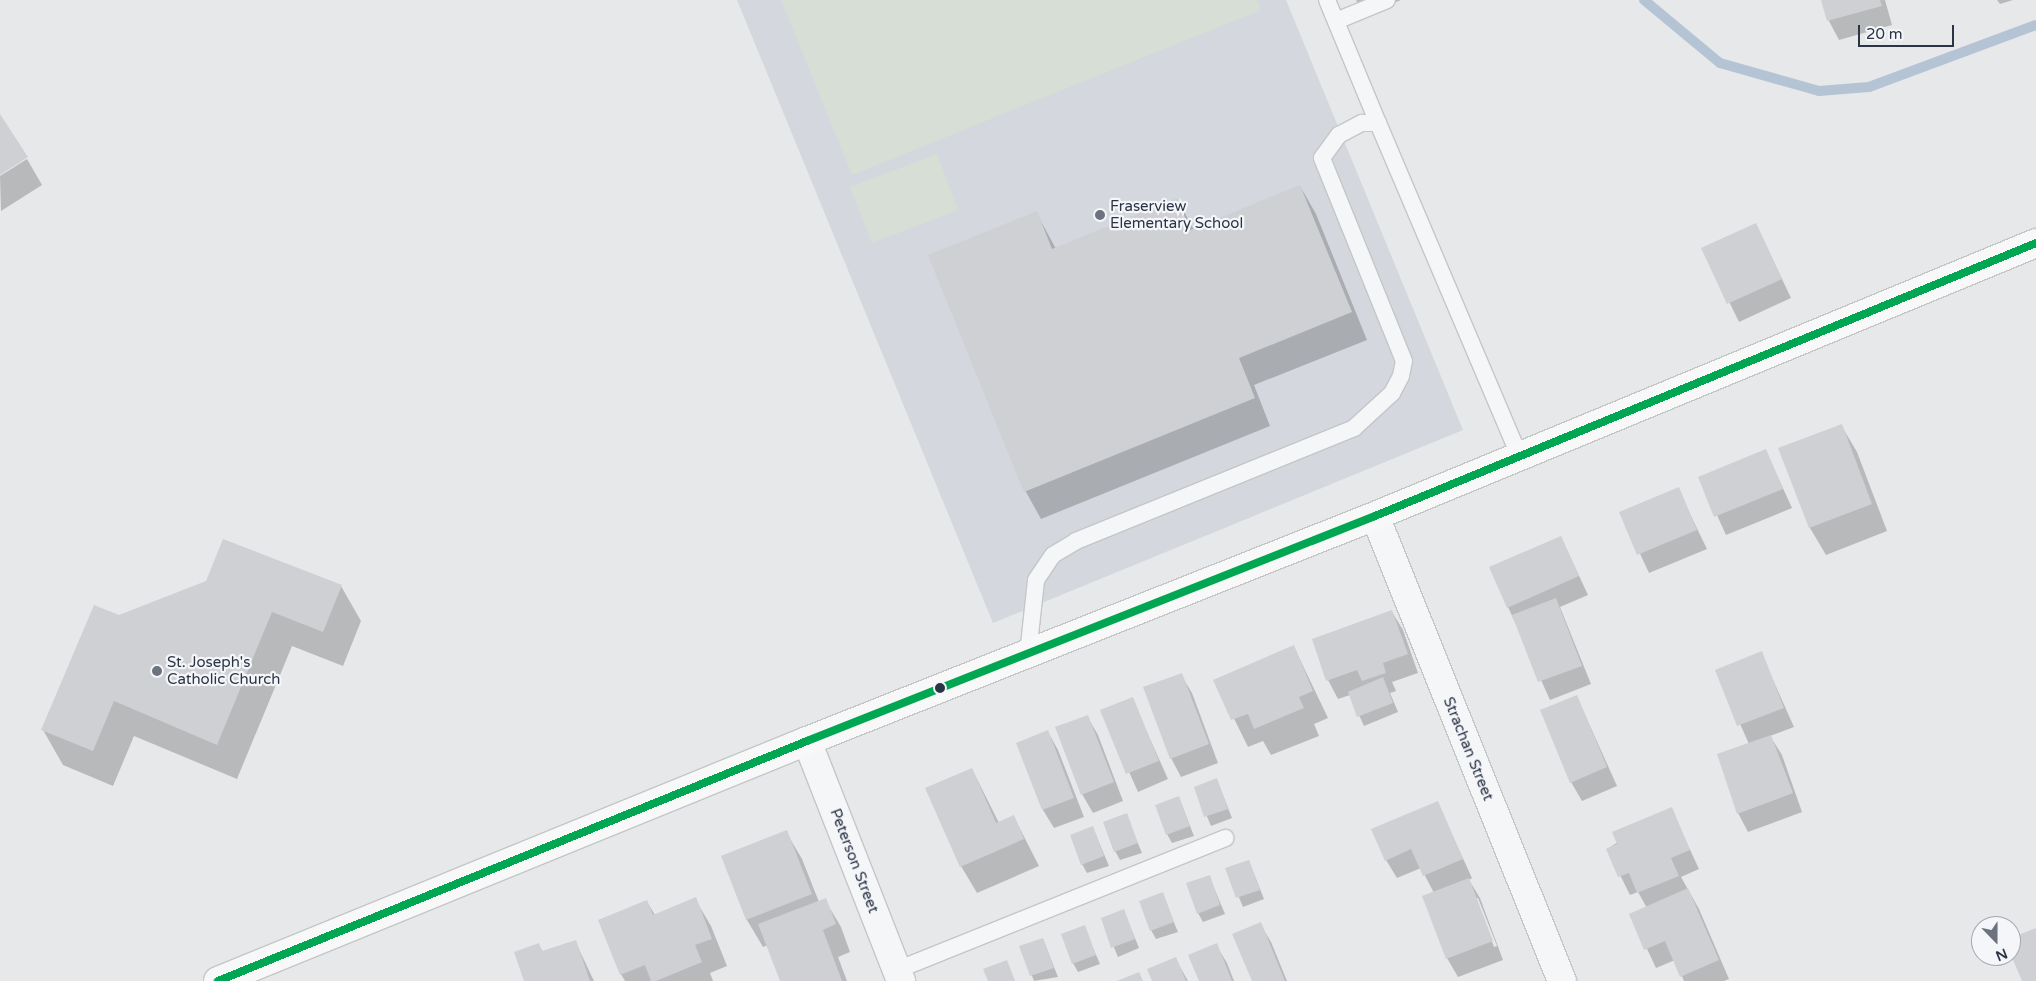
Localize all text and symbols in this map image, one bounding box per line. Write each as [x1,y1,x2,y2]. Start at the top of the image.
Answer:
scale bar [1861,15,1957,47]
text: 20 m [1866,25,1903,43]
place label: Fraserview Elementary School [1110,197,1243,232]
marker: Fraserview Elementary School [1094,209,1106,221]
place label: St. Joseph's Catholic Church [167,653,280,688]
marker: St. Joseph's Catholic Church [151,665,163,677]
unlabelled marker [935,683,945,693]
street label: Strachan Street [1439,695,1497,803]
street label: Peterson Street [826,806,882,916]
north arrow [1971,916,2021,966]
text: N [1993,944,2010,964]

